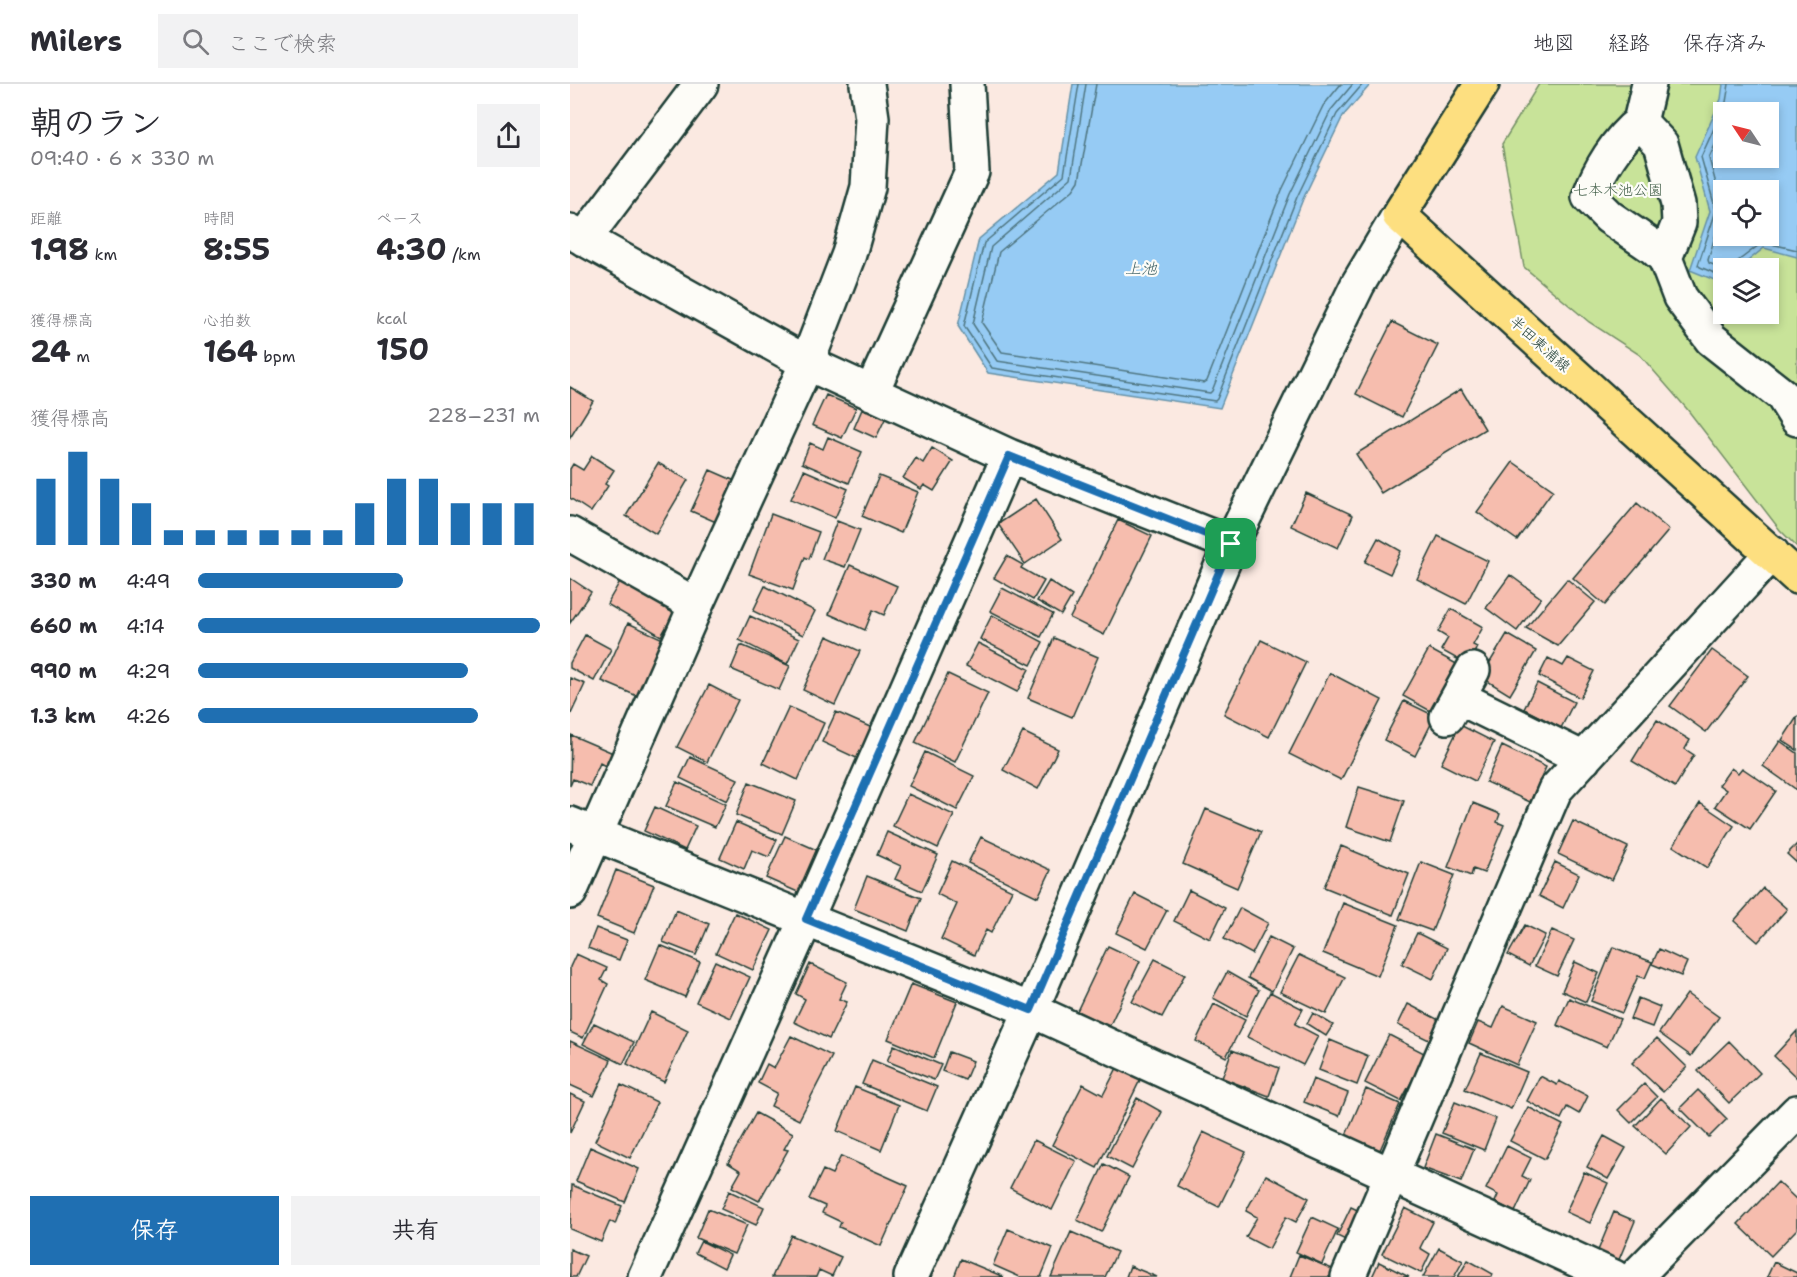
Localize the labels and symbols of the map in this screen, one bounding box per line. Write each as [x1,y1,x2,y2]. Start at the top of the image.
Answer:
north arrow [1713,102,1779,168]
park label: 七本木池公園 [1573,180,1663,200]
water label: 上池 [1125,258,1158,279]
street label: 半田東浦線 [1505,311,1575,377]
pin [1205,518,1256,569]

